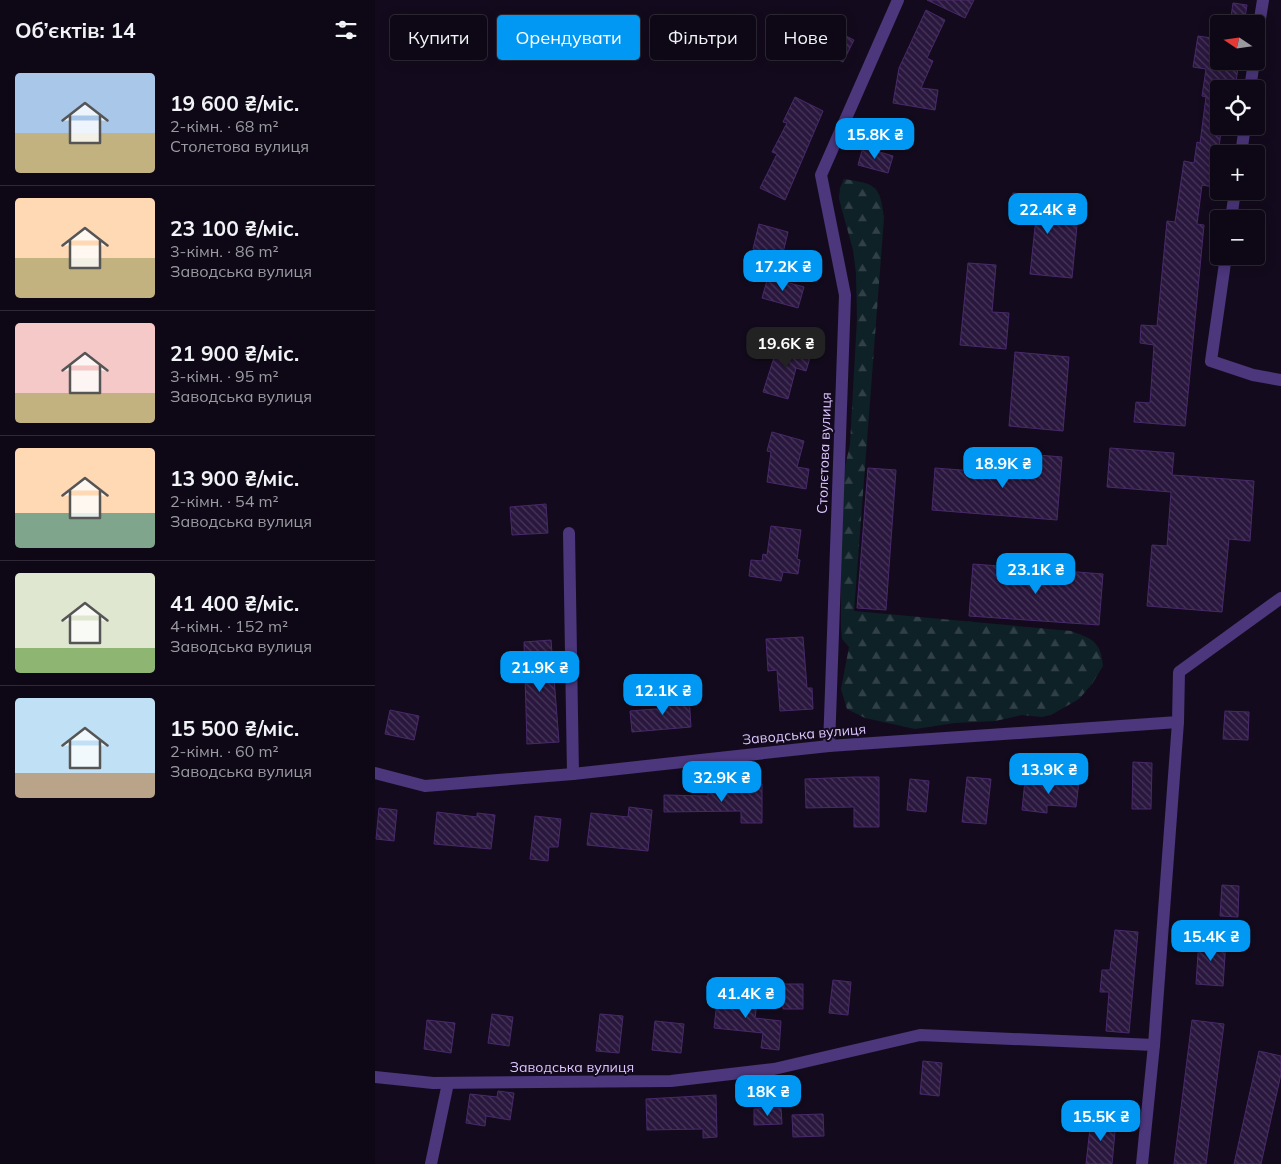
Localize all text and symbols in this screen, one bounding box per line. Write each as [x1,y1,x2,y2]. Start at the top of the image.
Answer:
chip: Купити [390,15,487,60]
chip: Орендувати [497,15,640,60]
chip: Фільтри [650,15,756,60]
chip: Нове [766,15,846,60]
north arrow [1210,15,1265,70]
map controls [1210,15,1265,265]
icon: filters [332,16,360,44]
text: Об’єктів: 14 [15,17,136,43]
button: locate [1210,80,1265,135]
text: 19 600 ₴/міс. [170,90,299,116]
icon: home [55,93,115,153]
text: 2-кімн. · 68 m² [170,116,279,136]
pin: 15.8K ₴ [829,118,921,160]
text: 15.8K ₴ [846,124,904,144]
text: Столєтова вулиця [170,136,309,156]
button: + [1210,145,1265,200]
pin: 22.4K ₴ [1002,192,1094,235]
text: 22.4K ₴ [1019,199,1077,219]
button: − [1210,210,1265,265]
text: 23 100 ₴/міс. [170,215,299,241]
icon: home [55,218,115,278]
text: 3-кімн. · 86 m² [170,241,279,261]
pin: 17.2K ₴ [737,250,829,292]
text: 17.2K ₴ [754,256,812,276]
text: Заводська вулиця [170,261,312,281]
pin: 19.6K ₴ [740,326,832,369]
text: 19.6K ₴ [757,333,815,353]
text: 21 900 ₴/міс. [170,340,299,366]
icon: home [55,343,115,403]
text: 3-кімн. · 95 m² [170,366,279,386]
text: Заводська вулиця [170,386,312,406]
street label: Столєтова вулиця [813,392,835,514]
pin: 18.9K ₴ [957,446,1049,489]
text: 18.9K ₴ [974,453,1032,473]
text: 13 900 ₴/міс. [170,465,299,491]
icon: home [55,468,115,528]
text: 2-кімн. · 54 m² [170,491,279,511]
text: Заводська вулиця [170,511,312,531]
pin: 23.1K ₴ [990,552,1082,595]
text: 23.1K ₴ [1007,559,1065,579]
text: 41 400 ₴/міс. [170,590,299,616]
icon: home [55,593,115,653]
text: 4-кімн. · 152 m² [170,616,288,636]
text: Заводська вулиця [170,636,312,656]
pin: 21.9K ₴ [494,650,586,693]
text: 21.9K ₴ [511,657,569,677]
pin: 12.1K ₴ [617,674,709,716]
text: 12.1K ₴ [634,680,692,700]
text: 15 500 ₴/міс. [170,715,299,741]
icon: home [55,718,115,778]
street label: Заводська вулиця [741,720,867,748]
text: 2-кімн. · 60 m² [170,741,279,761]
pin: 13.9K ₴ [1003,752,1095,795]
text: 13.9K ₴ [1020,759,1078,779]
pin: 32.9K ₴ [676,760,768,803]
text: Заводська вулиця [170,761,312,781]
text: 32.9K ₴ [693,767,751,787]
pin: 15.4K ₴ [1165,920,1257,962]
text: 15.4K ₴ [1182,926,1240,946]
pin: 41.4K ₴ [700,976,792,1019]
text: 41.4K ₴ [717,983,775,1003]
street label: Заводська вулиця [510,1058,634,1076]
pin: 18K ₴ [733,1074,803,1117]
text: 18K ₴ [746,1081,790,1101]
pin: 15.5K ₴ [1055,1100,1147,1142]
text: 15.5K ₴ [1072,1106,1130,1126]

